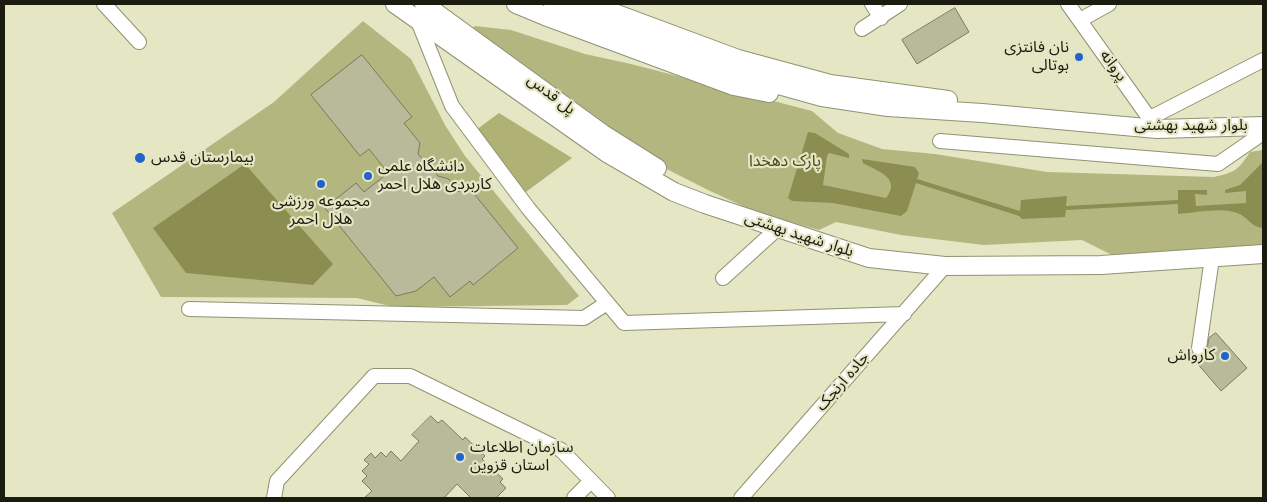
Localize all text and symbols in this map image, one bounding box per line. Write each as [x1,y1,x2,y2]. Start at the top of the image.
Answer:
place label: نان فانتزی بوتالی [1004,38,1069,76]
street label: پروانه [1095,47,1131,85]
marker: نان فانتزی بوتالی [1073,51,1085,63]
street label: پل قدس [523,71,579,119]
street label: بلوار شهید بهشتی [1134,116,1248,136]
place label: بیمارستان قدس [151,148,254,168]
marker: بیمارستان قدس [133,151,147,165]
park label: پارک دهخدا [749,152,821,172]
place label: دانشگاه علمی کاربردی هلال احمر [378,157,492,195]
marker: دانشگاه علمی کاربردی هلال احمر [362,170,374,182]
marker: مجموعه ورزشی هلال احمر [315,178,327,190]
place label: مجموعه ورزشی هلال احمر [272,192,370,230]
street label: بلوار شهید بهشتی [742,208,856,262]
place label: کارواش [1168,346,1215,366]
street label: جاده ارنجک [812,349,874,415]
marker: کارواش [1219,350,1231,362]
place label: سازمان اطلاعات استان قزوین [470,438,573,476]
marker: سازمان اطلاعات استان قزوین [454,451,466,463]

